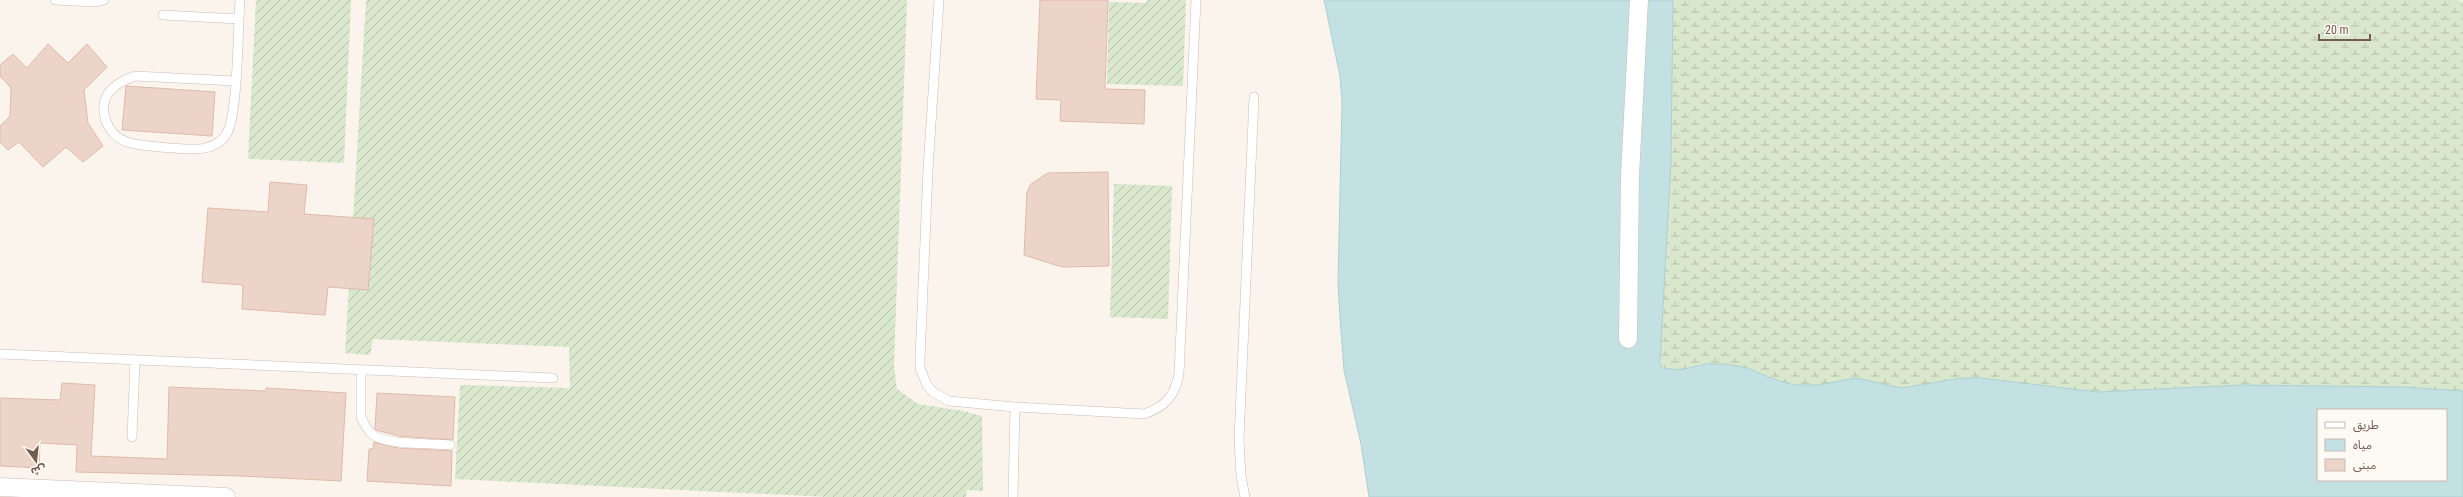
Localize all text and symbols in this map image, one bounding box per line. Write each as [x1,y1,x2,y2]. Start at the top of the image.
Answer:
scale bar [2319,16,2370,42]
text: 20 m [2325,23,2349,37]
legend [2317,409,2447,481]
text: طريق [2353,418,2379,433]
text: مياه [2353,438,2372,452]
north arrow [16,441,56,481]
text: مبنى [2353,458,2376,472]
text: ش [29,462,47,478]

